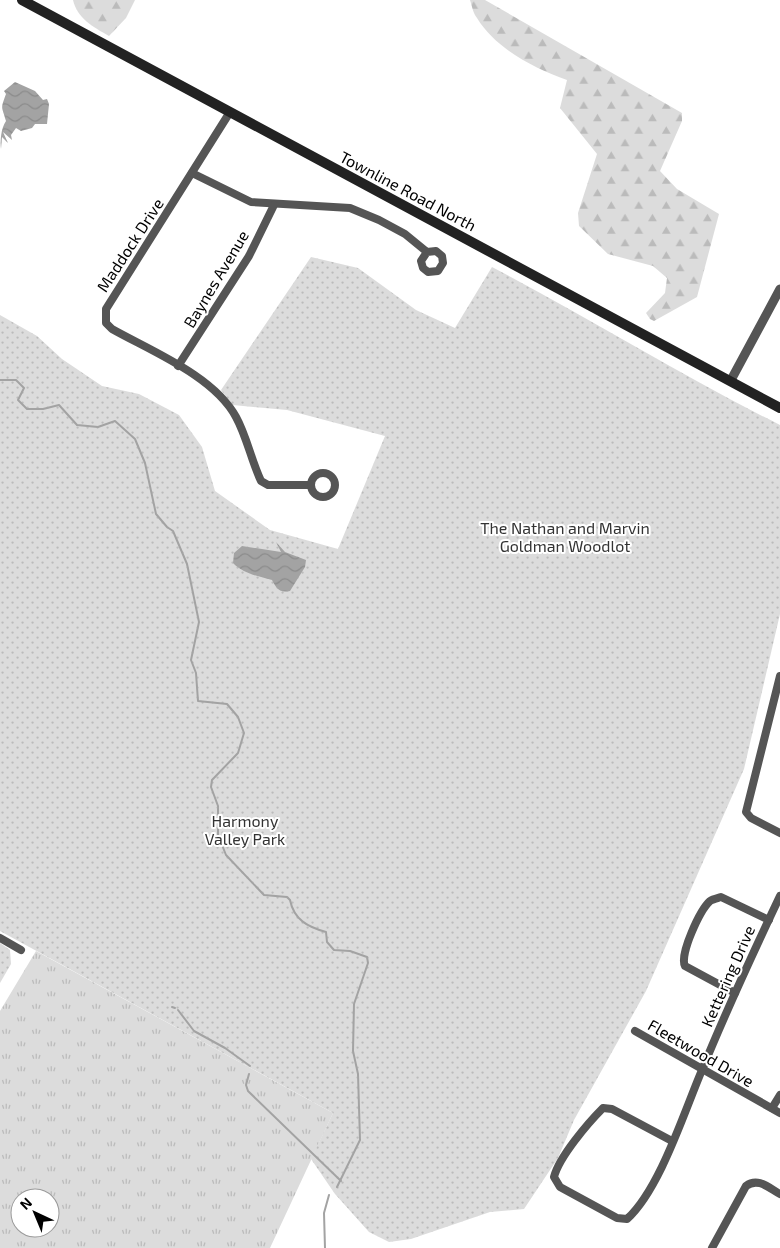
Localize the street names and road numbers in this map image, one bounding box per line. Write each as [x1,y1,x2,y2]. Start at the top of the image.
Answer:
street label: Townline Road North [337,147,480,235]
street label: Maddock Drive [92,194,167,295]
street label: Baynes Avenue [179,227,252,331]
street label: Kettering Drive [697,922,758,1029]
street label: Fleetwood Drive [645,1015,757,1090]

